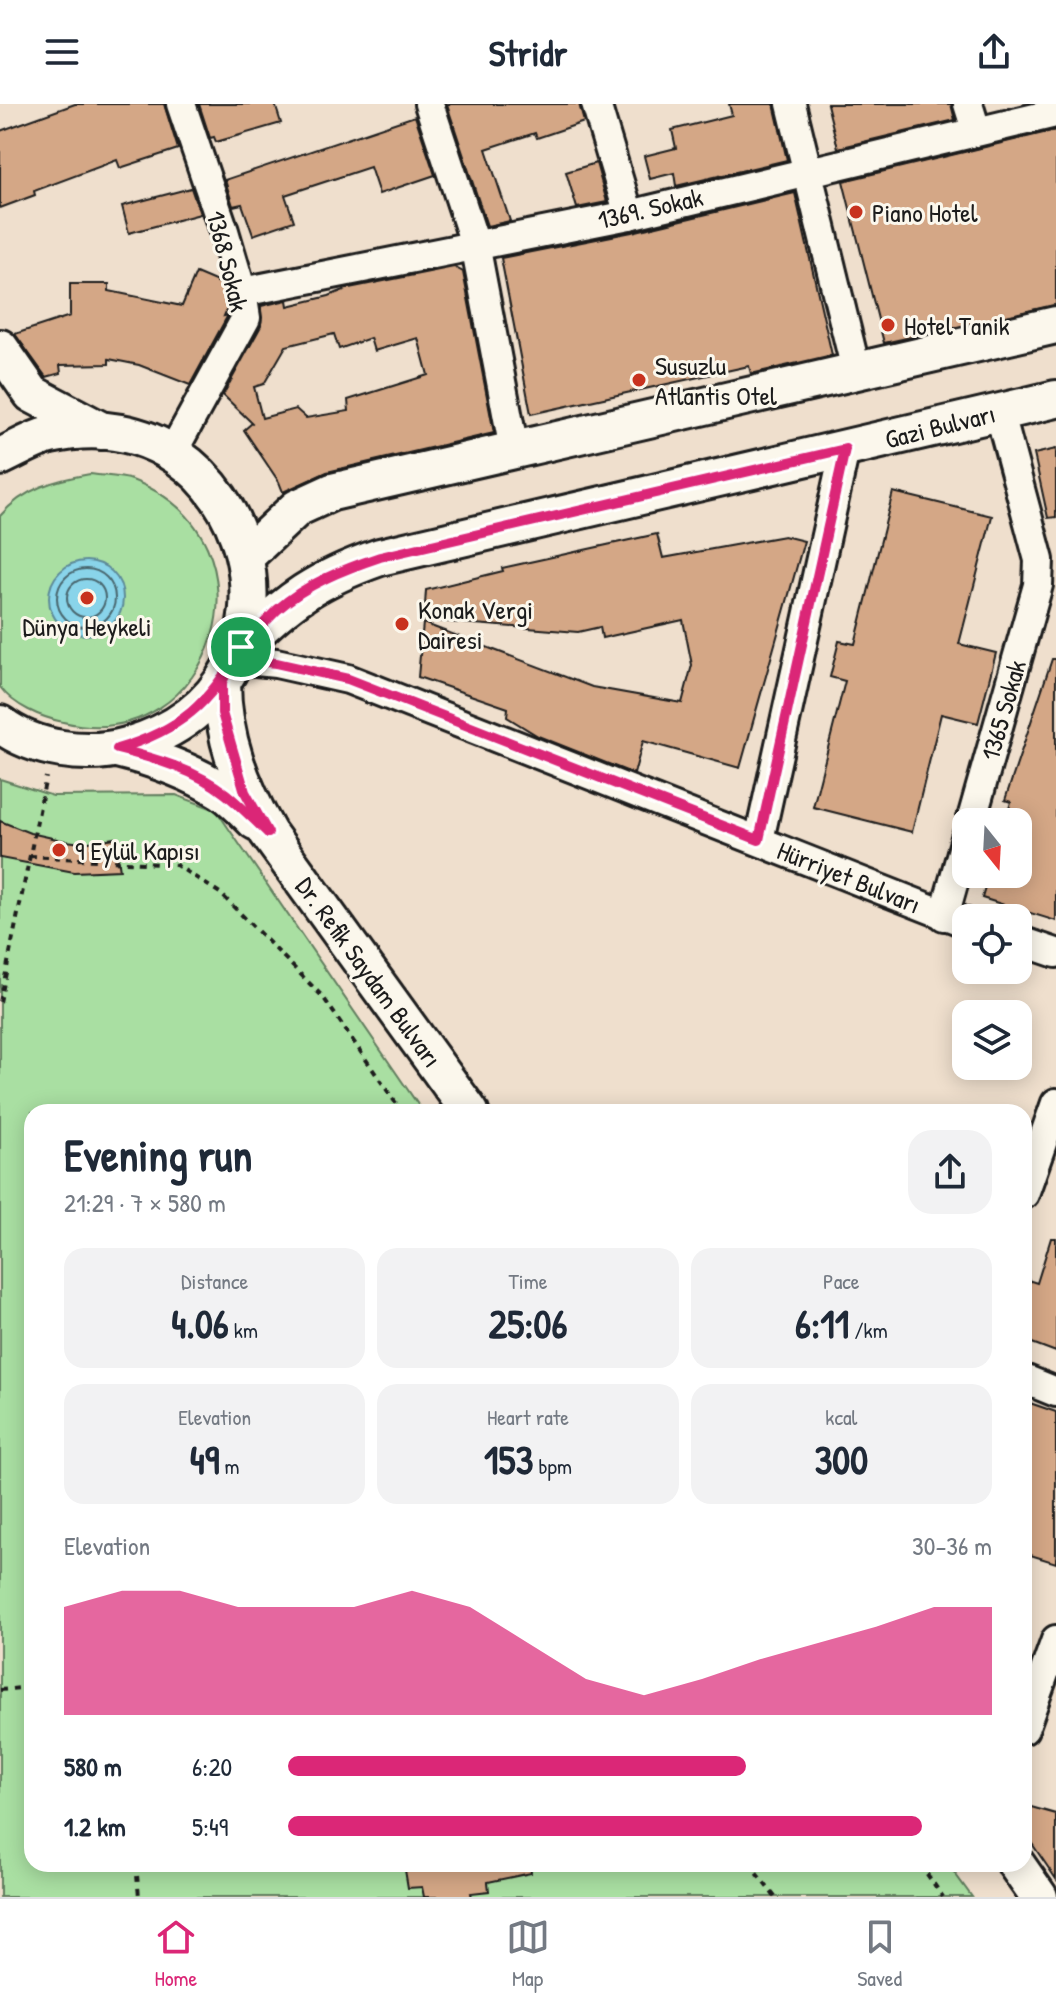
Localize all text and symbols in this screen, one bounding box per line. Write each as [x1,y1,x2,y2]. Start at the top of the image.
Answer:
text: Stridr [489,28,567,77]
icon: menu [40,30,84,74]
icon: share [972,30,1016,74]
street label: 1369. Sokak [594,179,706,237]
place label: Piano Hotel [872,195,978,230]
marker: Piano Hotel [847,203,865,221]
street label: 1368 Sokak [199,207,257,315]
place label: Hotel Tanik [904,308,1010,343]
marker: Hotel Tanik [879,316,897,334]
place label: Susuzlu Atlantis Otel [655,348,777,413]
marker: Susuzlu Atlantis Otel [630,371,648,389]
street label: Gazi Bulvarı [881,395,999,457]
marker: Dünya Heykeli [78,589,96,607]
place label: Konak Vergi Dairesi [418,592,533,657]
place label: Dünya Heykeli [22,609,152,644]
pin [207,613,275,681]
marker: Konak Vergi Dairesi [393,615,411,633]
icon: arrive [219,625,263,669]
street label: 1365 Sokak [972,656,1034,764]
north arrow [952,808,1032,888]
map controls [952,808,1032,1080]
street label: Hürriyet Bulvarı [772,832,926,922]
place label: 9 Eylül Kapısı [75,833,200,868]
marker: 9 Eylül Kapısı [50,841,68,859]
street label: Dr. Refik Saydam Bulvarı [288,870,450,1074]
button: locate [952,904,1032,984]
button: layers [952,1000,1032,1080]
text: Evening run [64,1125,252,1185]
button: share [908,1130,992,1214]
text: 21:29 · 7 × 580 m [64,1185,226,1220]
text: Distance [181,1266,248,1296]
text: Time [509,1266,547,1296]
text: Pace [823,1266,860,1296]
text: 4.06 [171,1296,229,1350]
text: 25:06 [489,1296,567,1350]
text: 6:11 [795,1296,849,1350]
text: km [229,1315,258,1345]
text: /km [849,1315,888,1345]
text: Elevation [178,1402,251,1432]
text: Heart rate [487,1402,569,1432]
text: kcal [825,1402,857,1432]
text: 49 [190,1432,219,1486]
text: 153 [484,1432,533,1486]
text: 300 [814,1432,868,1486]
text: m [219,1451,240,1481]
text: bpm [533,1451,572,1481]
text: Elevation [64,1528,150,1563]
text: 30–36 m [912,1528,992,1563]
text: 580 m [64,1749,122,1784]
text: 6:20 [192,1749,232,1784]
text: 1.2 km [64,1809,126,1844]
text: 5:49 [192,1809,228,1844]
tab: Home [154,1915,198,1993]
tab: Map [506,1915,550,1993]
tab: Saved [857,1915,902,1993]

